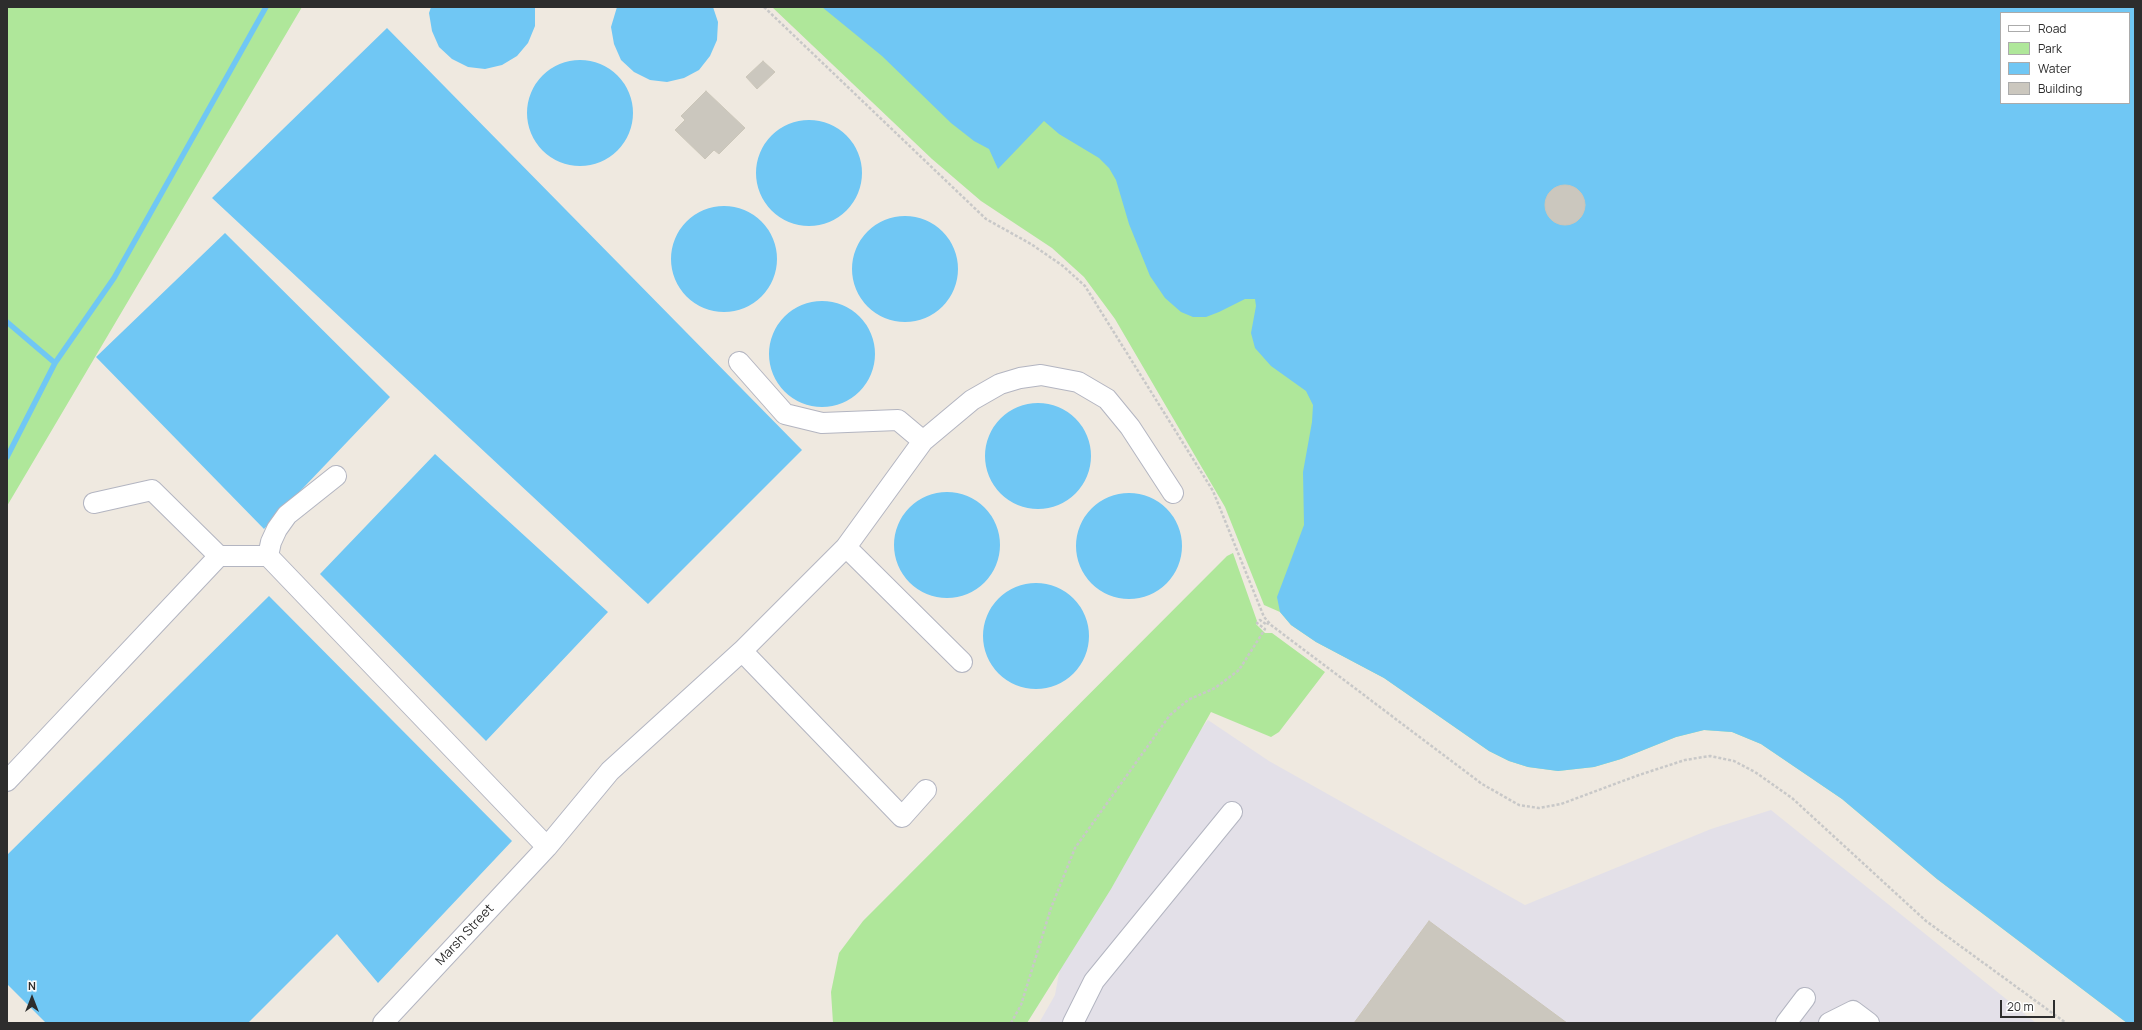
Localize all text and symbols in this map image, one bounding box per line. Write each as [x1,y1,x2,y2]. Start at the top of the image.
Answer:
legend [2000,12,2130,104]
text: Road [2038,20,2066,37]
text: Park [2038,40,2062,57]
text: Water [2038,60,2071,77]
text: Building [2038,80,2082,97]
street label: Marsh Street [433,901,497,969]
north arrow [12,978,52,1018]
text: N [28,978,36,993]
scale bar [2002,992,2057,1018]
text: 20 m [2007,998,2034,1015]

